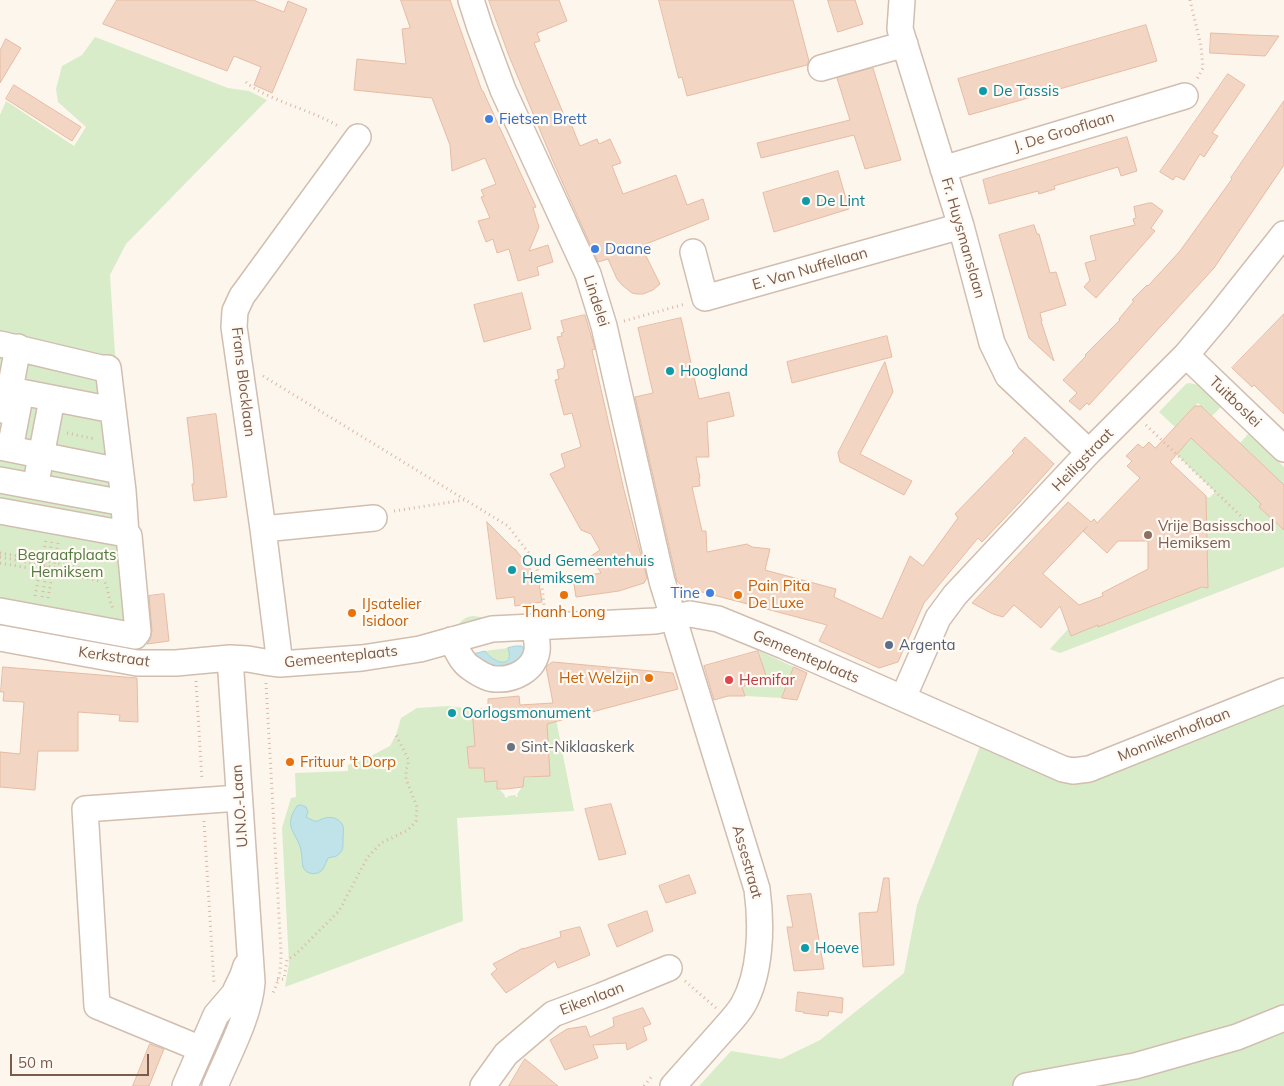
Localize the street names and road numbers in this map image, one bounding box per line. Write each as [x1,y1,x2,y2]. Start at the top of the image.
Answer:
street label: J. De Grooflaan [1012,108,1116,156]
street label: Fr. Huysmanslaan [937,175,989,301]
street label: E. Van Nuffellaan [750,244,870,294]
street label: Lindelei [579,273,613,329]
street label: Frans Blocklaan [227,326,259,438]
street label: Tuitboslei [1205,373,1265,431]
street label: Heiligstraat [1049,425,1117,495]
street label: Gemeenteplaats [750,626,862,688]
street label: Gemeenteplaats [283,642,399,672]
street label: Kerkstraat [77,643,151,671]
street label: Monnikenhoflaan [1115,704,1233,766]
street label: U.N.O.-Laan [228,764,252,848]
street label: Assestraat [728,823,766,901]
street label: Eikenlaan [557,979,627,1019]

